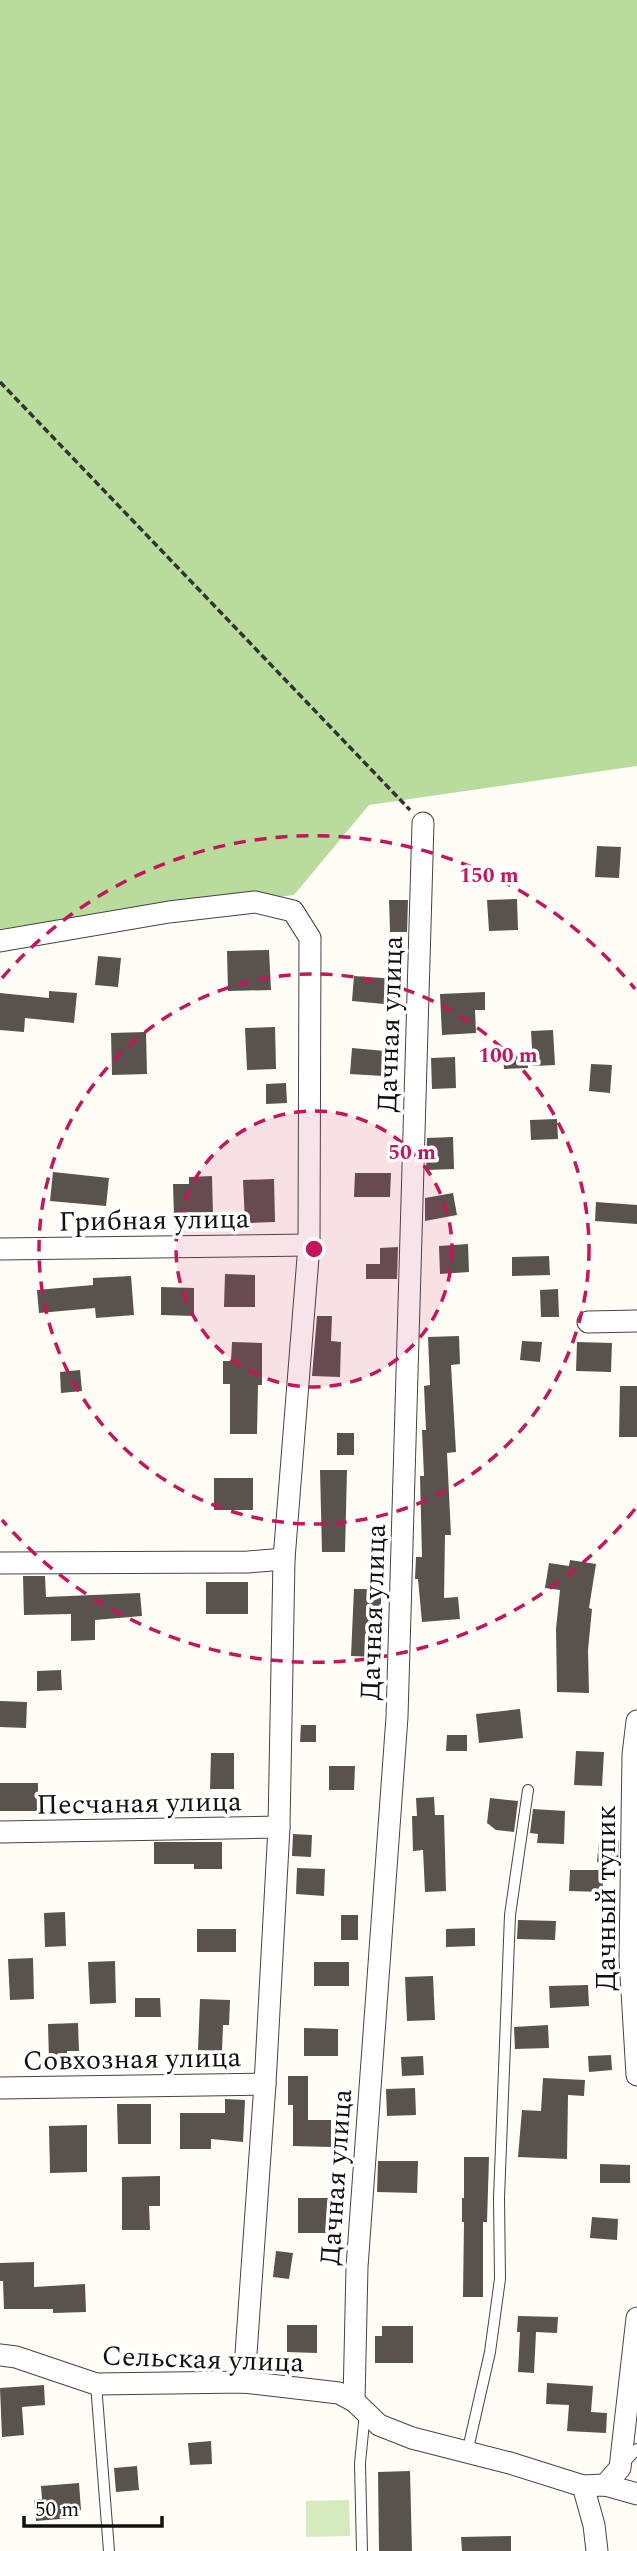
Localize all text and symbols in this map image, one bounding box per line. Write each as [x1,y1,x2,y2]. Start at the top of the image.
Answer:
text: 150 m [459,860,519,892]
street label: Дачная улица [366,935,415,1113]
text: 100 m [478,1040,538,1072]
text: 50 m [388,1137,436,1169]
street label: Грибная улица [58,1197,250,1244]
centre of rings [302,1237,326,1261]
street label: Дачная улица [349,1523,398,1701]
street label: Песчаная улица [36,1780,242,1827]
street label: Дачный тупик [585,1805,628,1991]
street label: Совхозная улица [23,2036,242,2083]
street label: Дачная улица [309,2087,364,2267]
street label: Сельская улица [101,2334,305,2385]
scale bar [24,2484,163,2528]
text: 50 m [35,2494,79,2526]

